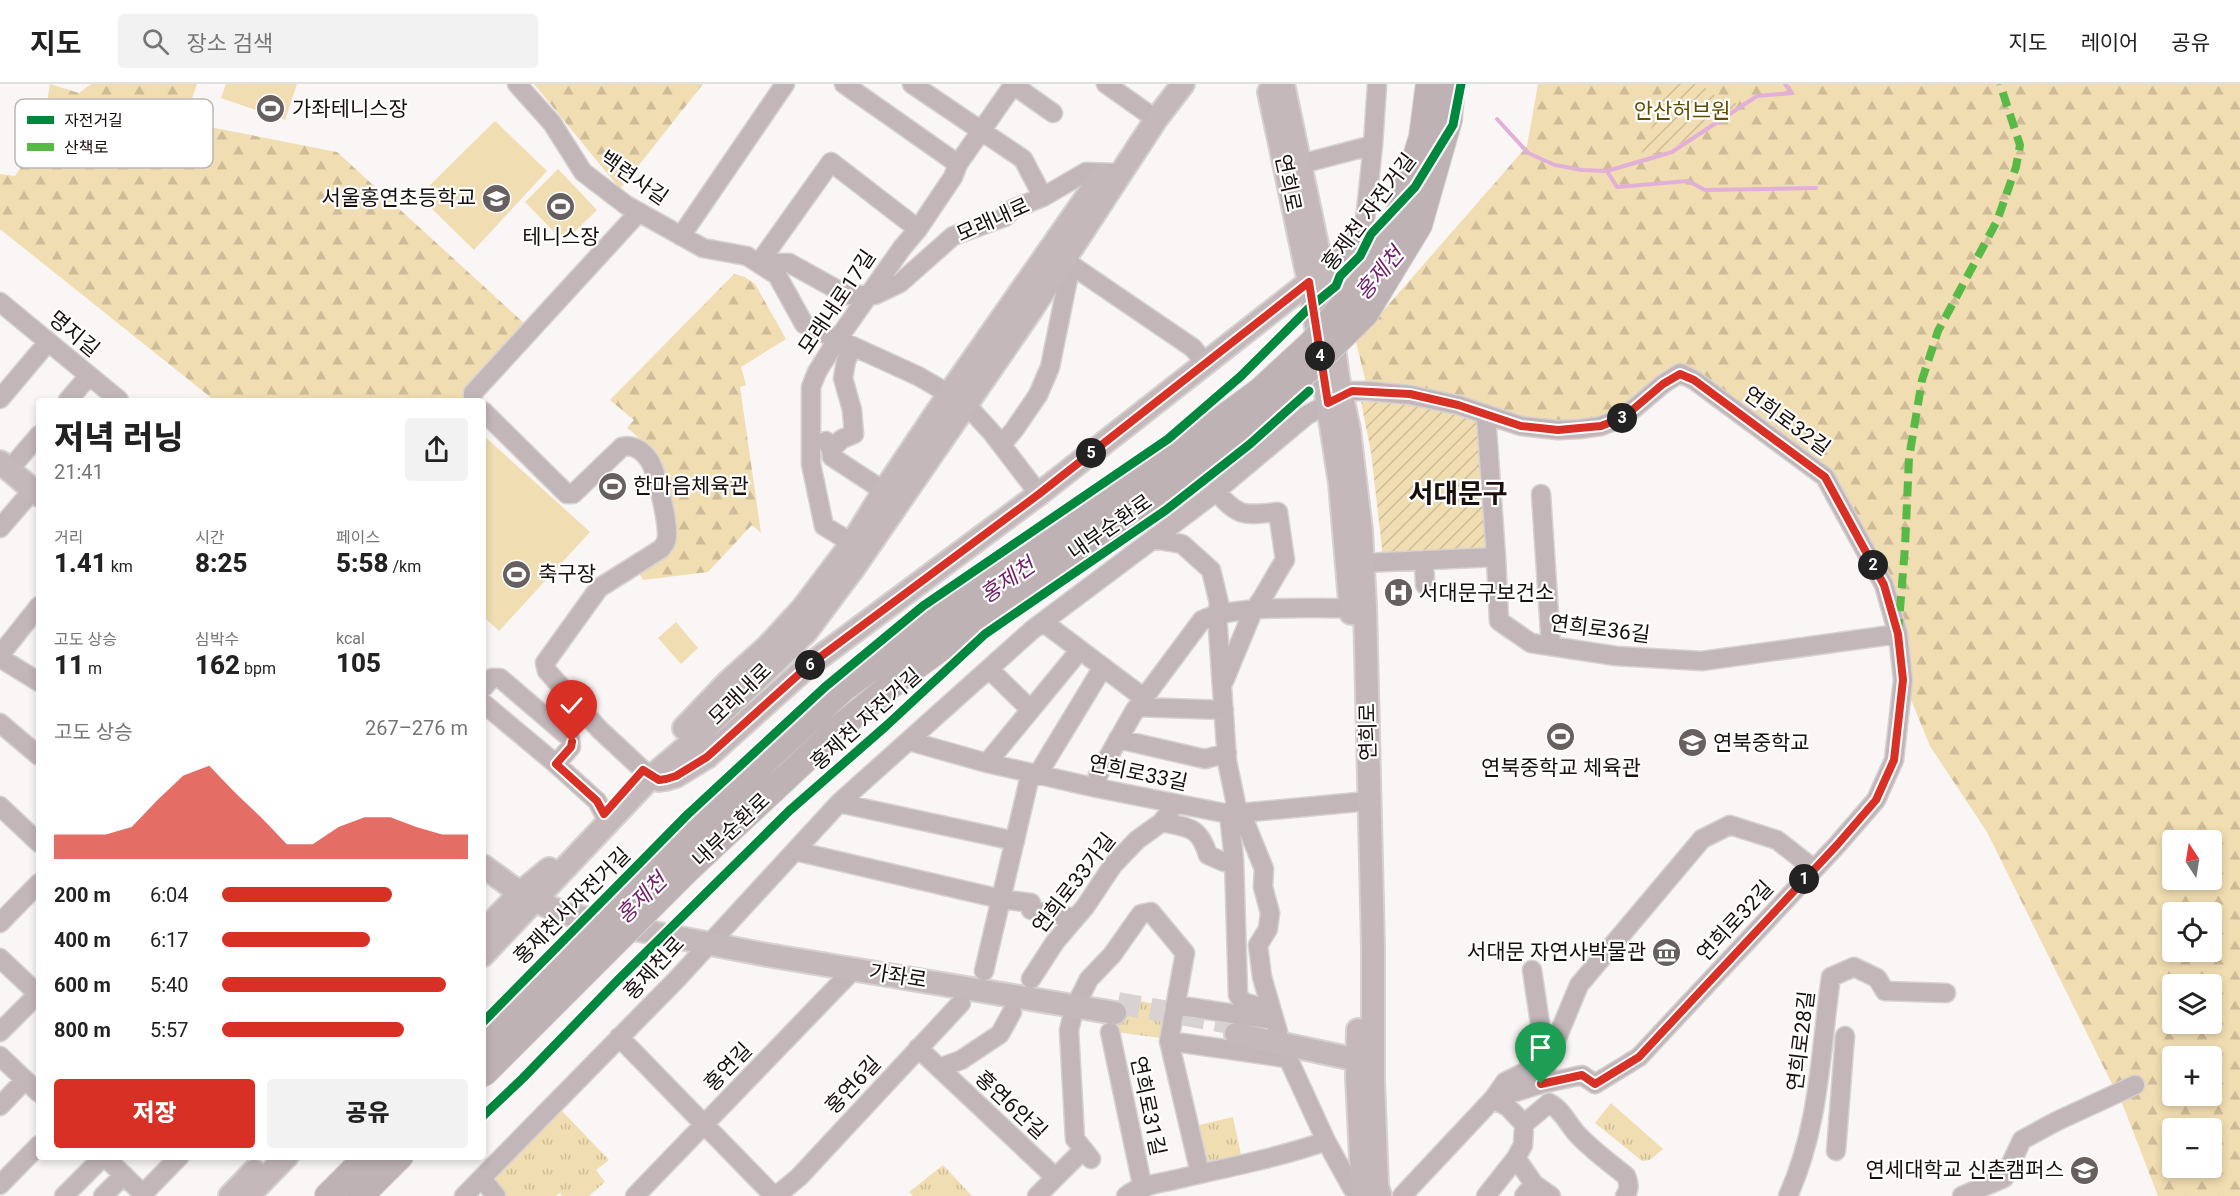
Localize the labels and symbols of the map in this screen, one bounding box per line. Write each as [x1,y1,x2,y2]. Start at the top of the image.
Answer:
sports icon: 가좌테니스장 [255,93,287,125]
place label: 가좌테니스장 [292,97,408,121]
legend [15,99,213,168]
park label: 안산허브원 [1634,99,1730,123]
text: 자전거길 [64,111,123,130]
text: 산책로 [64,138,108,157]
street label: 백련사길 [595,146,673,210]
street label: 홍제천 자전거길 [1317,148,1421,276]
street label: 연희로 [1270,152,1306,214]
school or university icon: 서울홍연초등학교 [481,182,513,214]
place label: 서울홍연초등학교 [321,186,476,210]
sports icon: 테니스장 [545,190,577,222]
street label: 모래내로 [953,193,1033,247]
place label: 테니스장 [522,225,600,249]
water label: 홍제천 [1349,241,1409,305]
street label: 모래내로17길 [793,245,881,359]
street label: 명지길 [44,306,104,362]
pin: 4 [1305,341,1335,371]
street label: 연희로32길 [1739,382,1835,460]
pin: 3 [1607,403,1637,433]
pin: 5 [1076,438,1106,468]
sports icon: 한마음체육관 [596,470,628,502]
place label: 한마음체육관 [633,474,749,498]
district label: 서대문구 [1408,478,1508,510]
street label: 내부순환로 [1064,489,1156,565]
pin: 2 [1858,550,1888,580]
water label: 홍제천 [975,551,1042,608]
sports icon: 축구장 [501,558,533,590]
place label: 축구장 [538,562,596,586]
hospital icon: 서대문구보건소 [1382,577,1414,609]
place label: 서대문구보건소 [1419,581,1554,605]
street label: 연희로36길 [1548,611,1652,647]
pin: 6 [795,650,825,680]
street label: 모래내로 [704,659,776,729]
street label: 홍제천 자전거길 [806,663,926,775]
pin [546,680,597,742]
street label: 연희로 [1355,703,1381,761]
sports icon: 연북중학교 체육관 [1545,721,1577,753]
school or university icon: 연북중학교 [1676,727,1708,759]
place label: 연북중학교 [1713,731,1810,755]
street label: 연희로33길 [1086,751,1190,795]
place label: 연북중학교 체육관 [1481,756,1641,780]
street label: 내부순환로 [687,788,775,872]
street label: 연희로33가길 [1028,828,1120,938]
north arrow [2162,830,2222,890]
street label: 홍제천서자전거길 [509,843,635,969]
pin: 1 [1789,864,1819,894]
water label: 홍제천 [611,866,674,929]
street label: 연희로32길 [1692,876,1778,966]
street label: 홍제천로 [619,932,689,1004]
museum icon: 서대문 자연사박물관 [1651,936,1683,968]
place label: 서대문 자연사박물관 [1467,940,1646,964]
street label: 가좌로 [867,960,929,992]
street label: 연희로28길 [1783,989,1819,1093]
pin [1515,1022,1566,1084]
street label: 홍연길 [699,1038,757,1096]
street label: 홍연6길 [820,1051,886,1119]
street label: 연희로31길 [1126,1054,1170,1158]
street label: 홍연6안길 [970,1066,1052,1144]
school or university icon: 연세대학교 신촌캠퍼스 [2069,1154,2101,1186]
place label: 연세대학교 신촌캠퍼스 [1866,1158,2064,1182]

